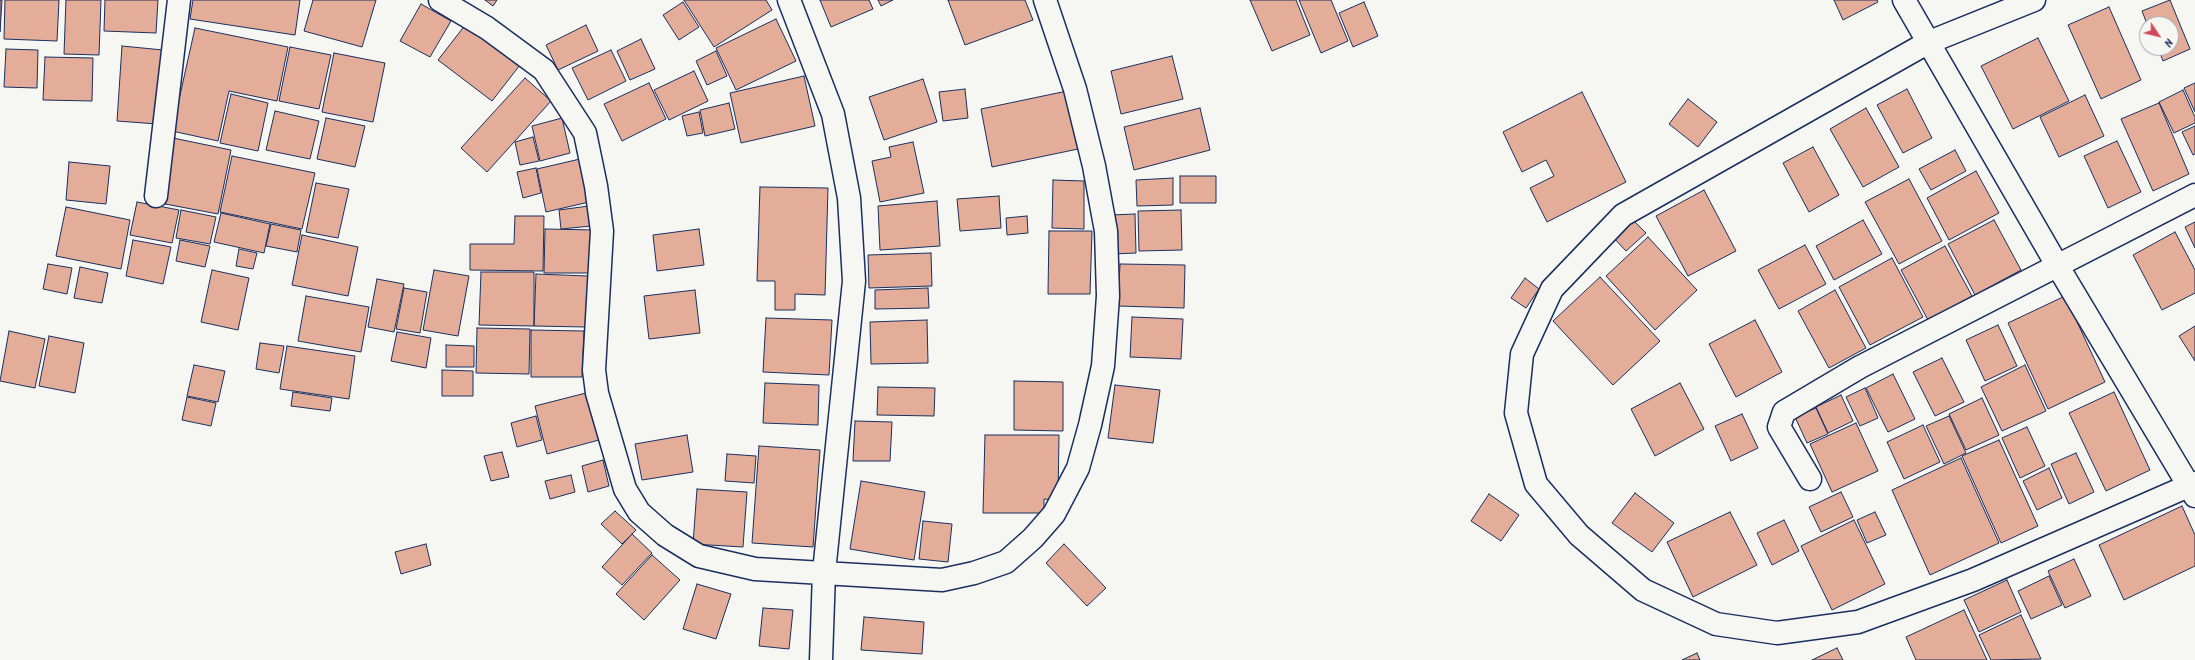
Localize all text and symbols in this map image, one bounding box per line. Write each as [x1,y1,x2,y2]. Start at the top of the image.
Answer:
north arrow [2139,16,2179,56]
text: N [2159,34,2177,50]

